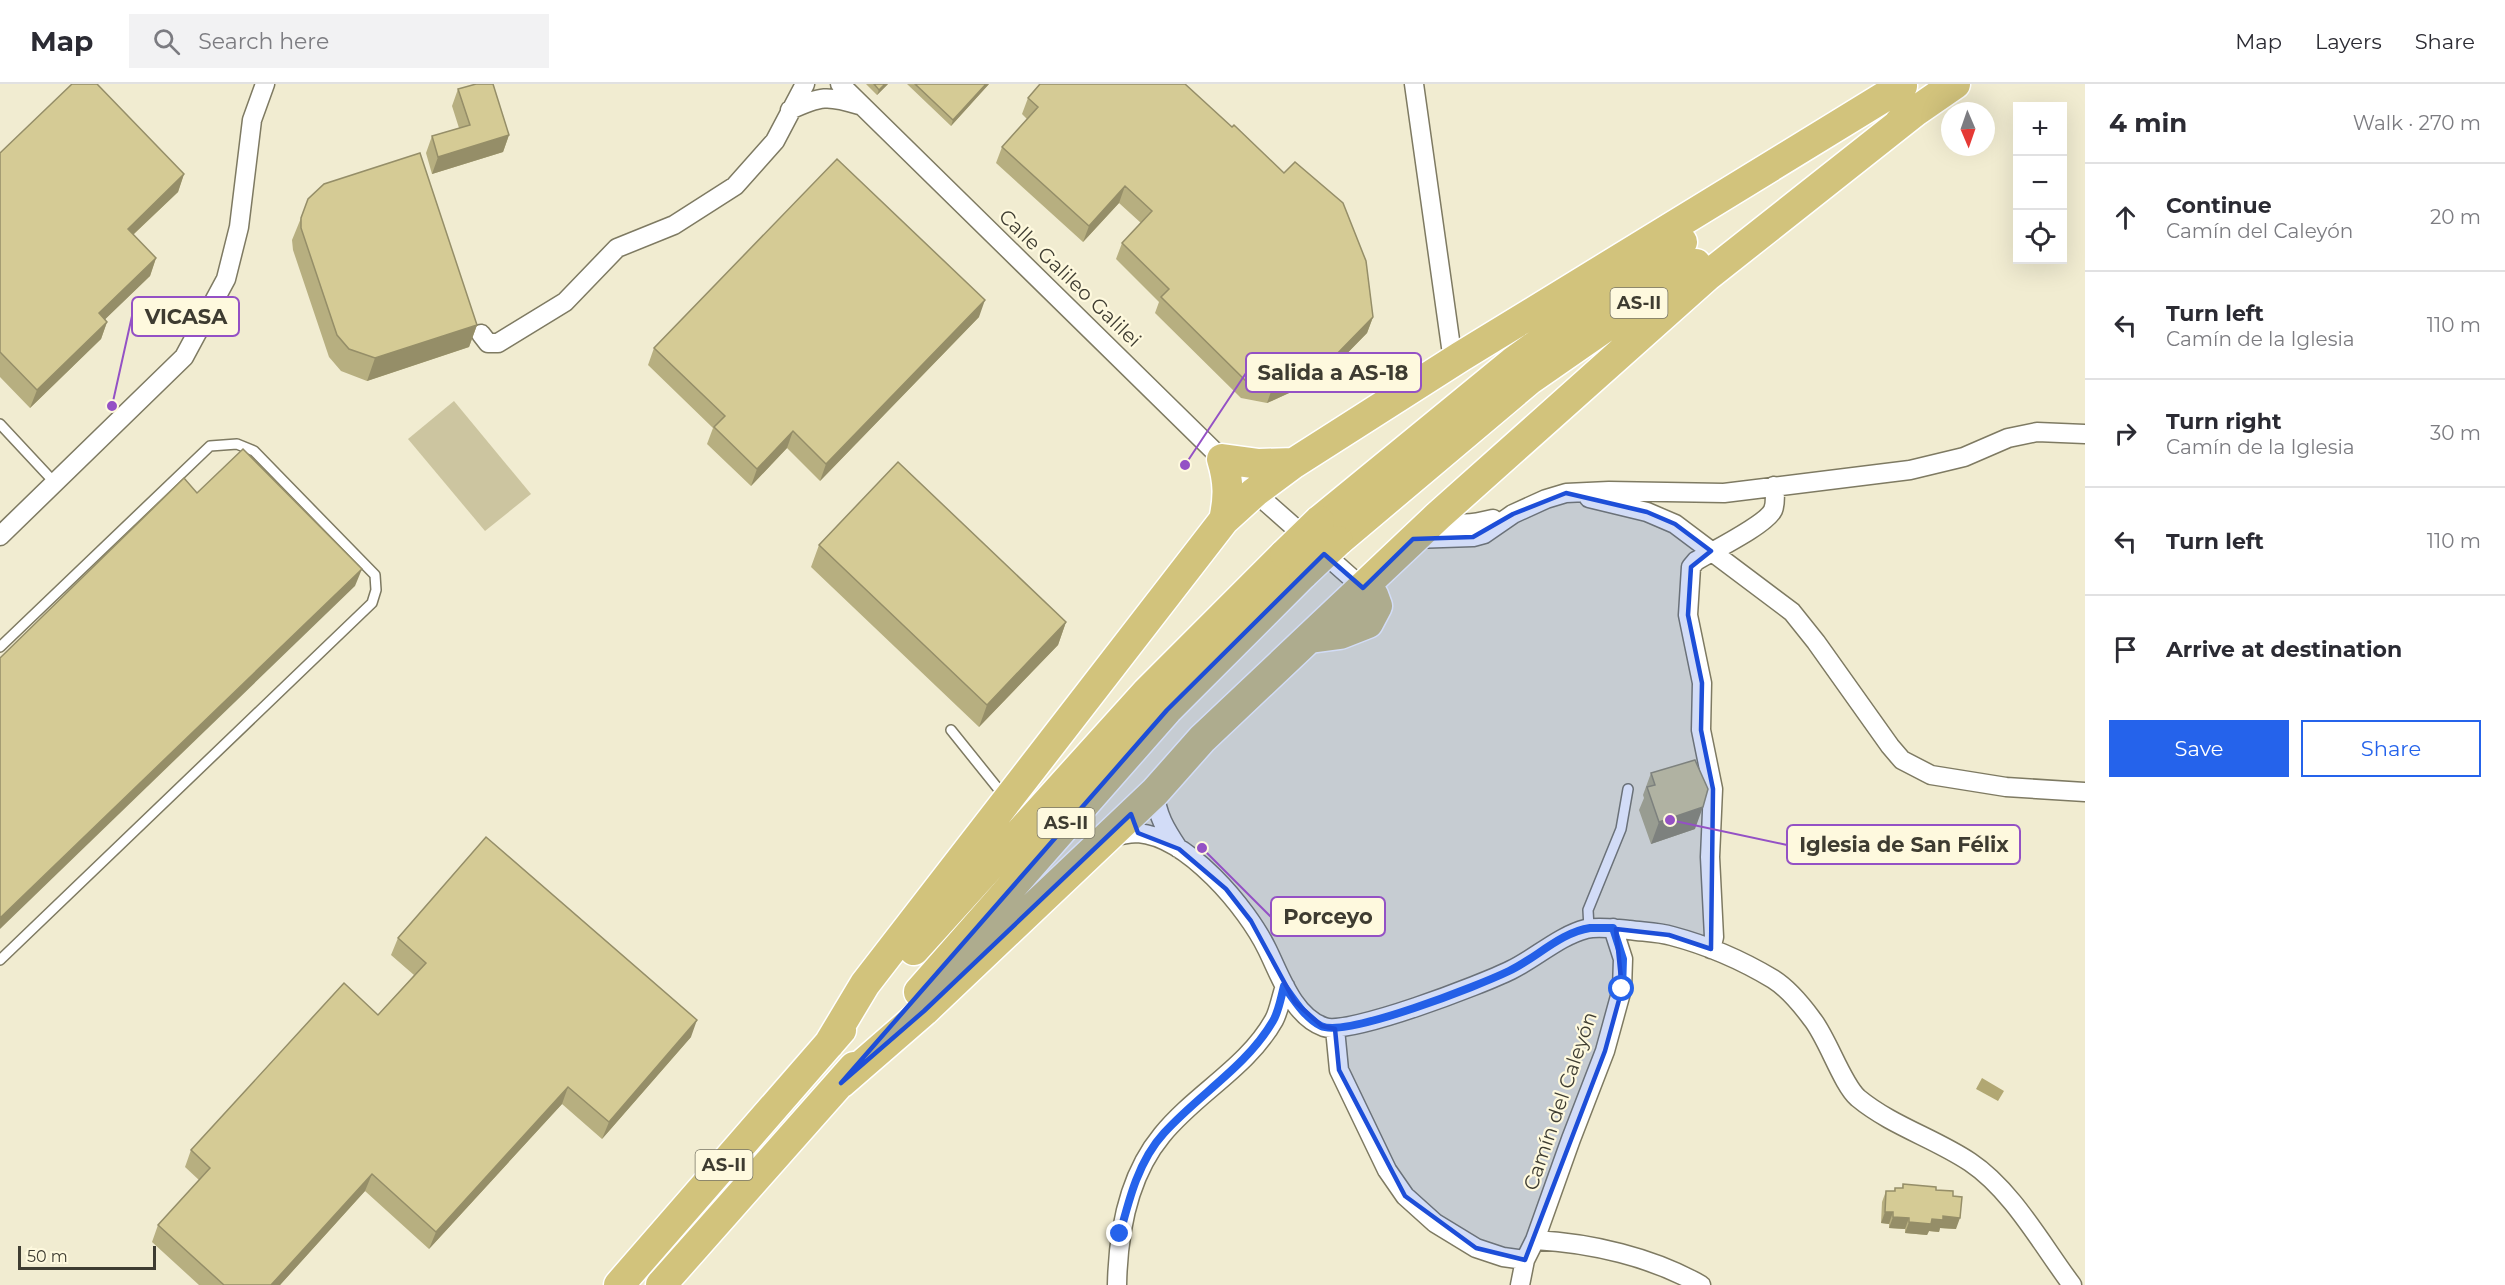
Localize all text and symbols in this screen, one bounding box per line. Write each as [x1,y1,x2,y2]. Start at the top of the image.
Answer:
search box [129,14,549,68]
text: Map [30,24,93,58]
icon: search [150,25,183,58]
text: Search here [198,28,329,55]
text: Map [2235,29,2282,54]
text: Layers [2315,29,2382,54]
text: Share [2415,29,2475,54]
north arrow [1941,102,1995,156]
map controls [2013,102,2067,264]
button: + [2013,102,2067,156]
text: 4 min [2109,107,2187,139]
text: Walk · 270 m [2353,111,2481,135]
button: − [2013,156,2067,210]
text: Continue [2166,192,2272,219]
icon: ahead [2109,201,2142,234]
street label: Calle Galileo Galilei [994,204,1146,352]
text: 20 m [2430,205,2481,229]
button: locate [2013,210,2067,264]
text: Camín del Caleyón [2166,219,2353,243]
road number: AS-II [1610,288,1668,318]
callout: VICASA [132,297,239,336]
text: Turn left [2166,300,2264,327]
text: VICASA [144,304,228,329]
icon: left [2109,309,2142,342]
text: 110 m [2427,313,2481,337]
text: Camín de la Iglesia [2166,327,2355,351]
callout: Salida a AS-18 [1246,353,1421,392]
text: Salida a AS-18 [1258,360,1409,385]
text: Turn right [2166,408,2281,435]
icon: right [2109,417,2142,450]
text: 30 m [2430,421,2481,445]
text: Camín de la Iglesia [2166,435,2355,459]
icon: left [2109,525,2142,558]
text: Turn left [2166,528,2264,555]
text: 110 m [2427,529,2481,553]
icon: arrive [2109,633,2142,666]
text: Arrive at destination [2166,636,2402,663]
button: Save [2109,720,2289,777]
button: Share [2301,720,2481,777]
road number: AS-II [1038,808,1094,838]
callout: Iglesia de San Félix [1787,825,2020,864]
text: Iglesia de San Félix [1799,832,2009,857]
callout: Porceyo [1271,897,1385,936]
text: Porceyo [1283,904,1373,929]
route start [1608,975,1634,1001]
street label: Camín del Caleyón [1518,1009,1602,1193]
road number: AS-II [696,1150,752,1180]
route end [1106,1220,1132,1246]
scale bar [18,1243,156,1270]
text: 50 m [27,1247,68,1266]

